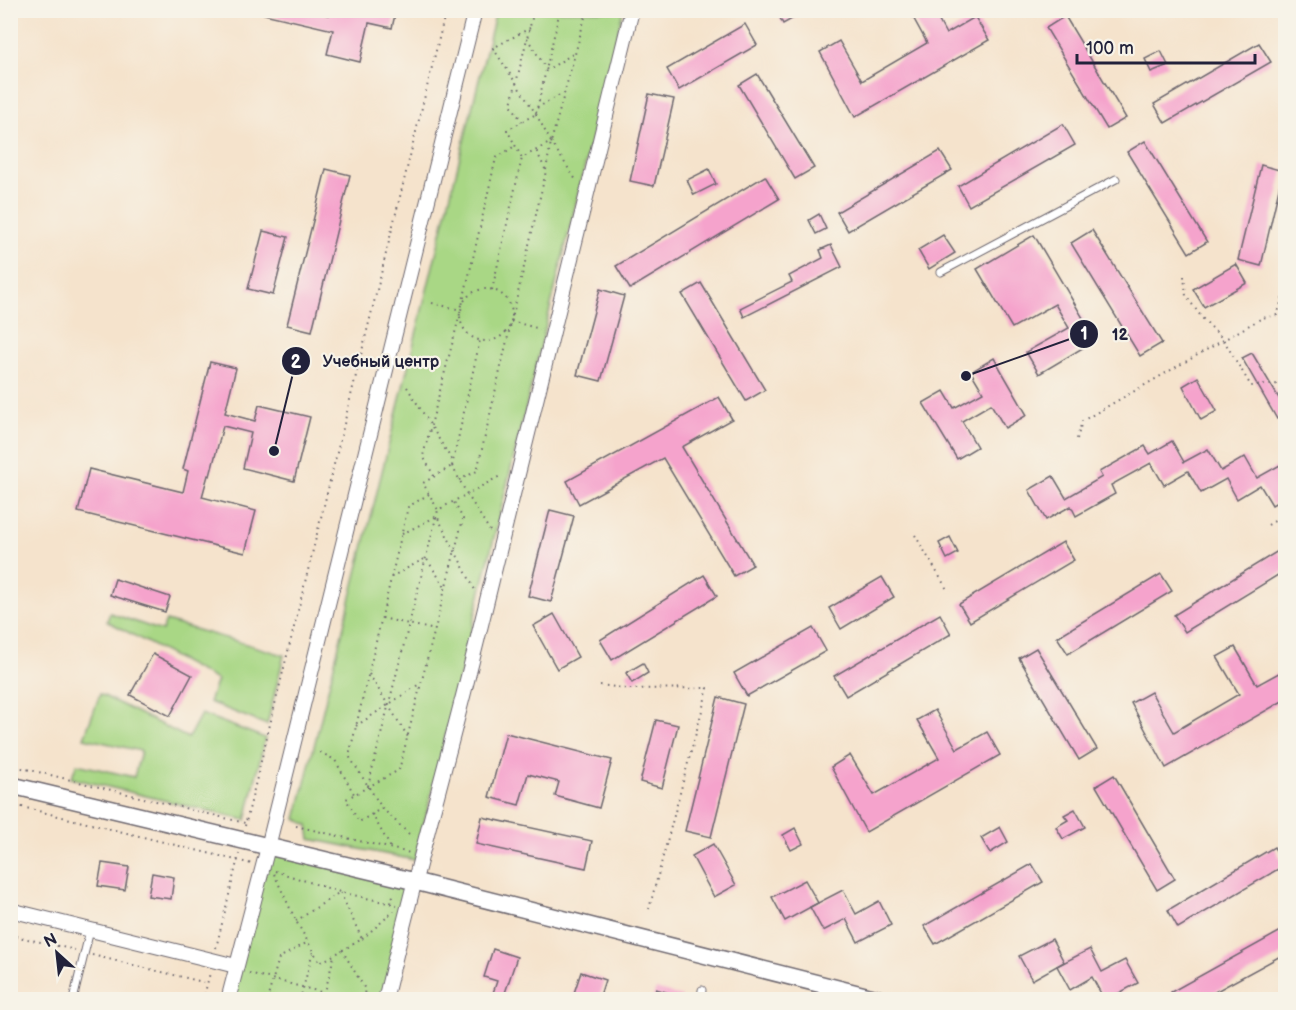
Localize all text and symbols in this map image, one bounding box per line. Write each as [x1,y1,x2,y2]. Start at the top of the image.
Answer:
scale bar [1077,27,1256,65]
text: 100 m [1086,38,1134,59]
callout: 12 [1069,317,1140,351]
text: 1 [1080,324,1088,345]
text: 12 [1112,326,1129,345]
callout: Учебный центр [281,344,451,378]
text: 2 [291,352,302,373]
text: Учебный центр [323,353,440,372]
north arrow [27,923,87,983]
text: N [41,930,61,952]

